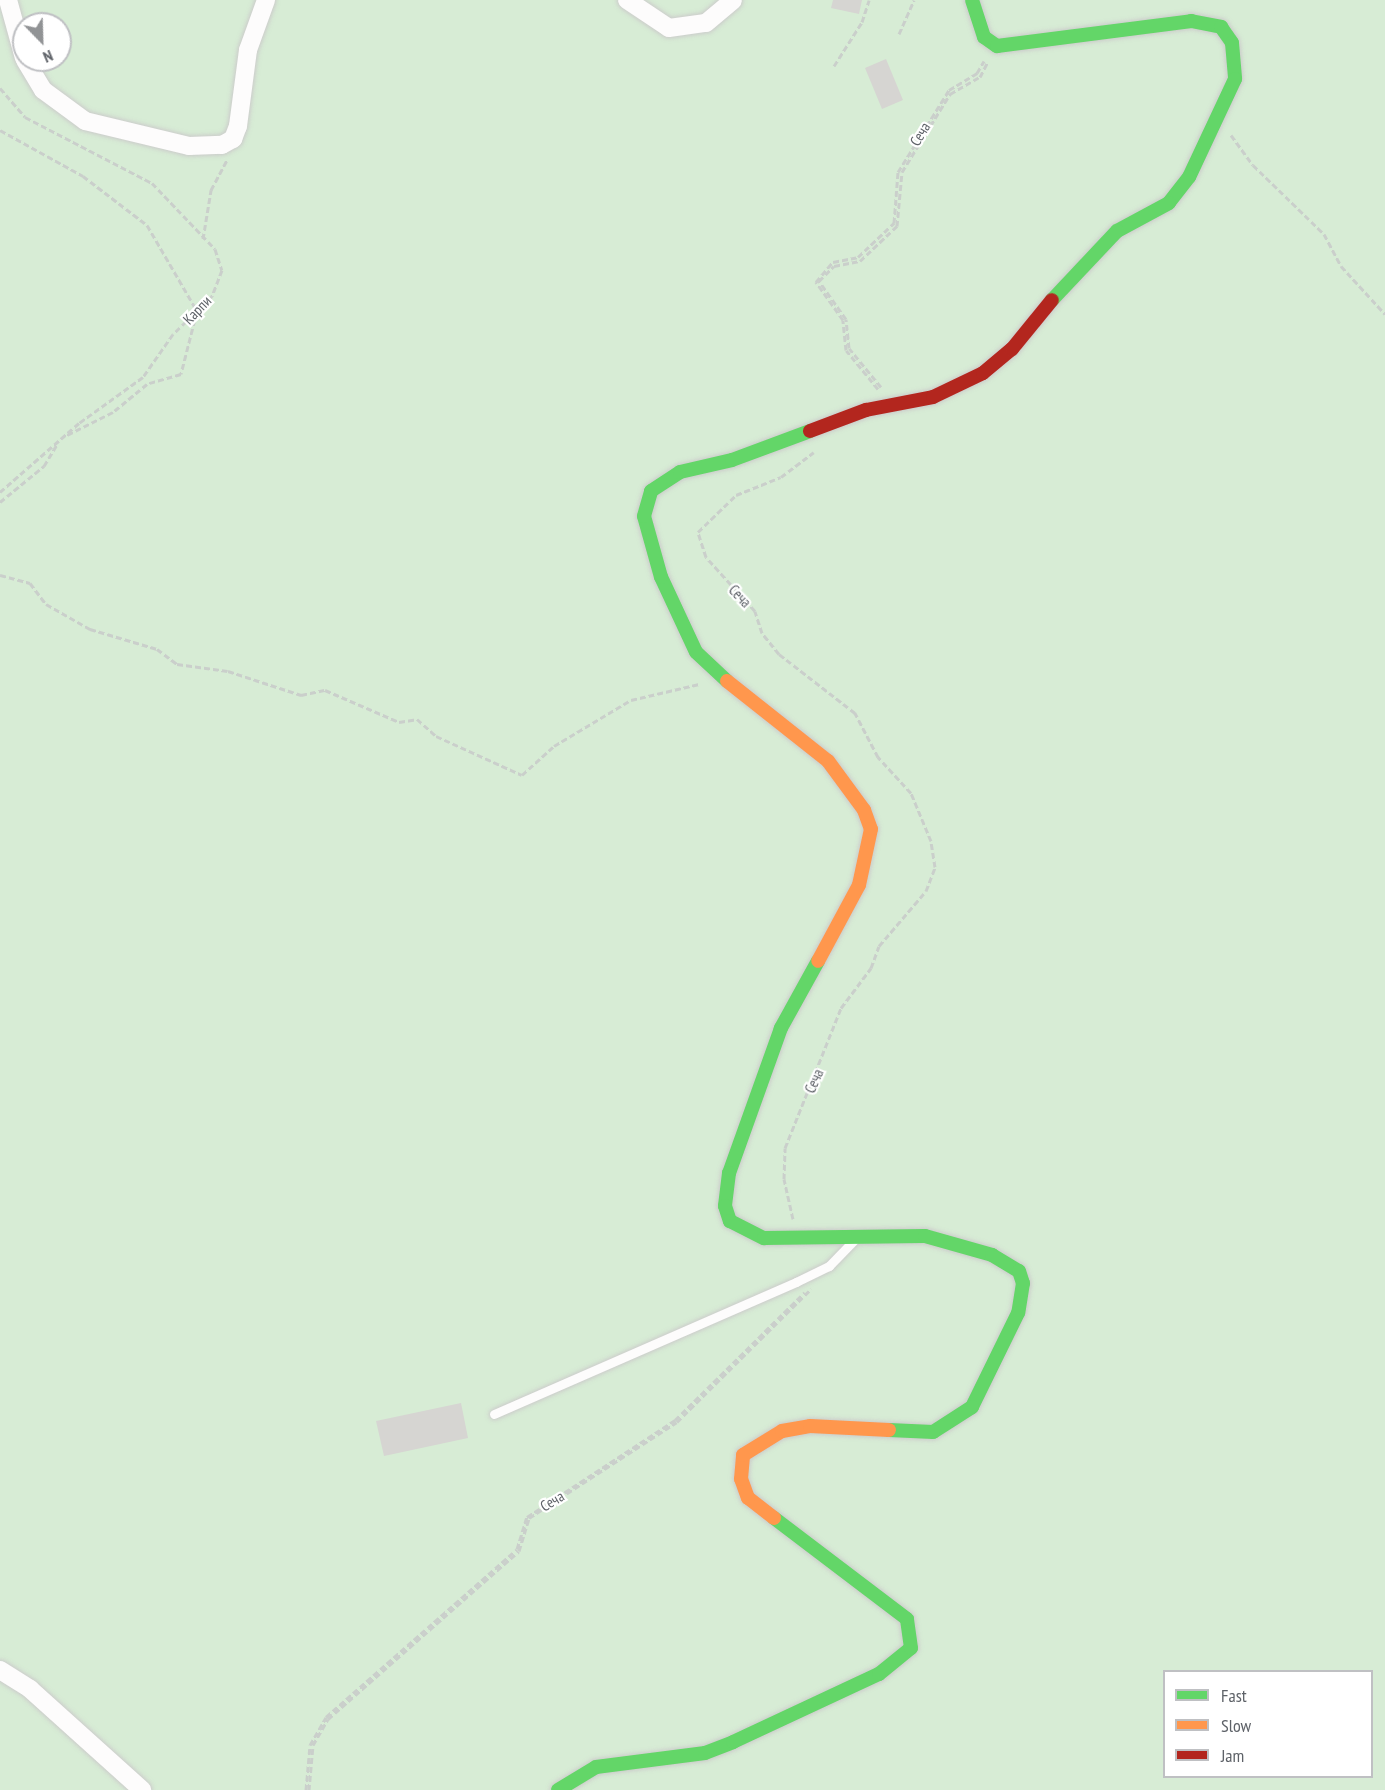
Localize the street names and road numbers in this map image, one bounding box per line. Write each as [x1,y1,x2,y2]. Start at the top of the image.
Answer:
street label: Сеча [906,119,934,149]
street label: Карпи [179,292,215,328]
street label: Сеча [725,581,755,611]
street label: Сеча [801,1066,827,1096]
street label: Сеча [537,1487,567,1515]

